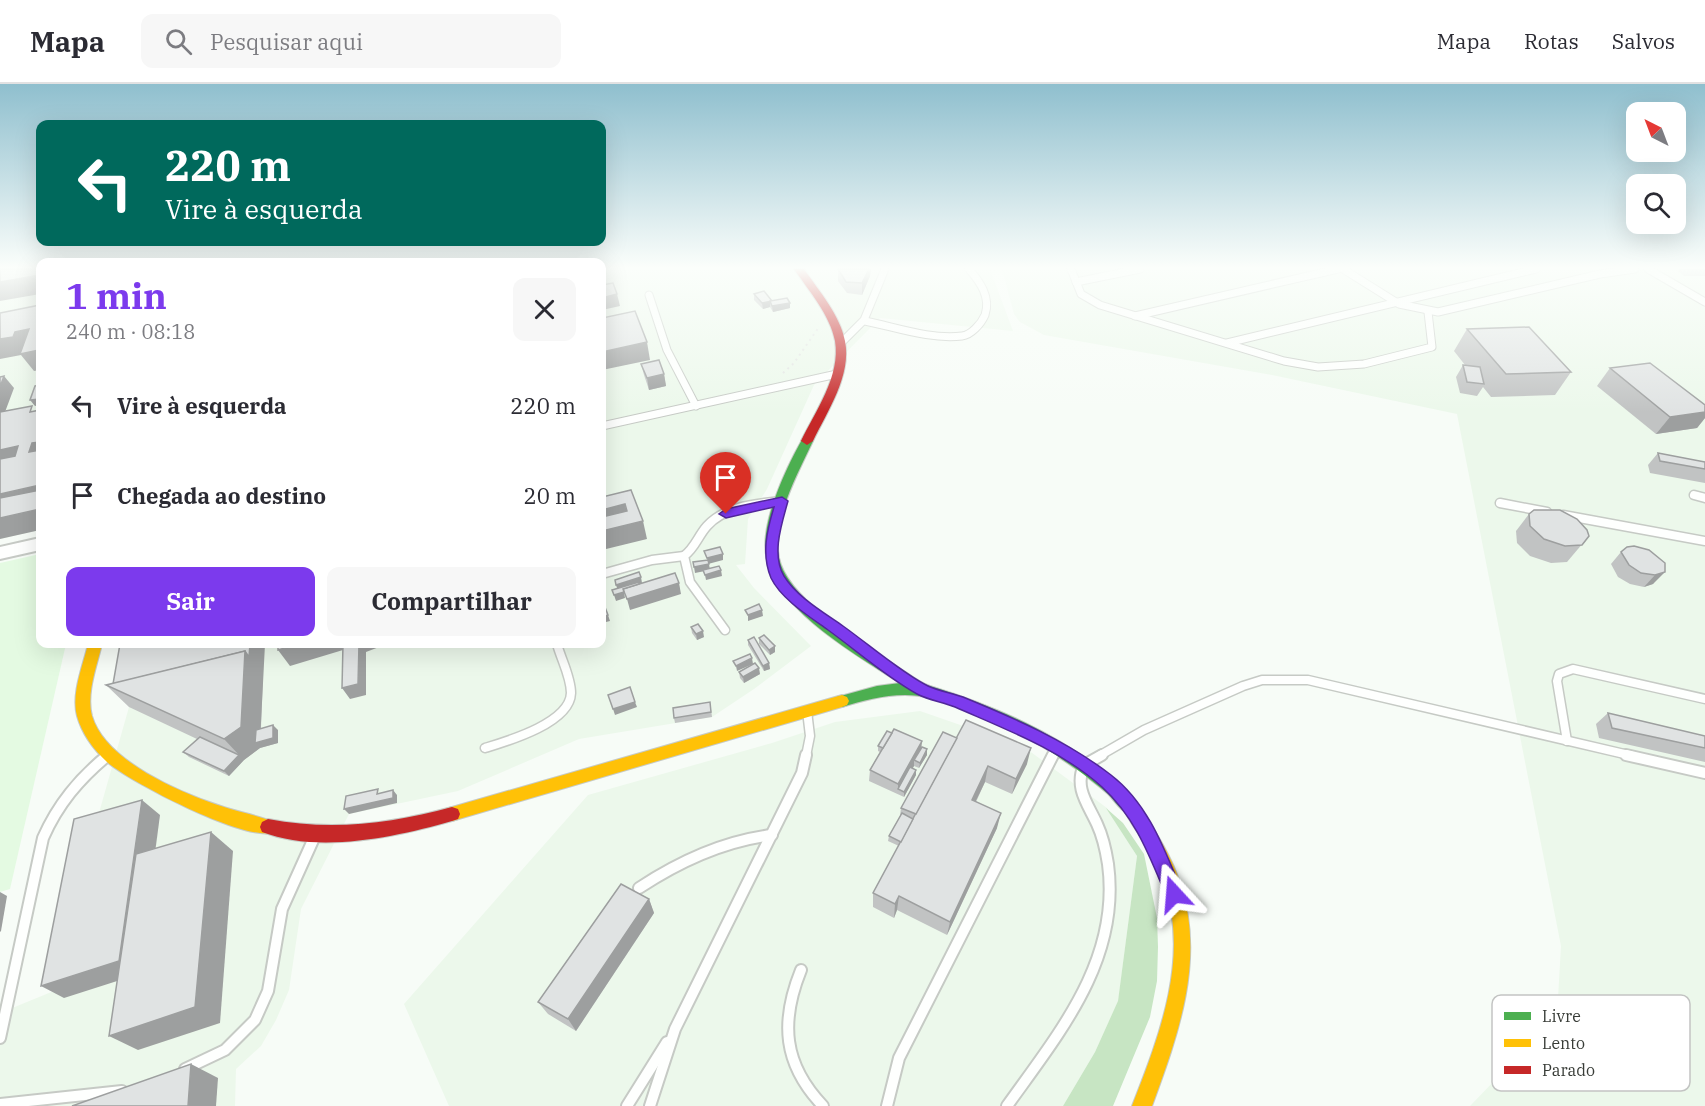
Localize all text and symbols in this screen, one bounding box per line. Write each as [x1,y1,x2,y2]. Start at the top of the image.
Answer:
search box [141,14,561,68]
text: Mapa [30,23,105,60]
icon: search [162,25,195,58]
text: Pesquisar aqui [210,27,363,56]
text: Mapa [1437,27,1491,55]
text: Rotas [1524,27,1579,55]
text: Salvos [1612,27,1675,55]
north arrow [1626,102,1686,162]
map controls [1626,102,1686,234]
text: 220 m [165,138,291,193]
icon: left [66,144,144,222]
button: search [1626,174,1686,234]
text: Vire à esquerda [165,191,363,226]
text: 1 min [66,272,167,319]
button: close [513,278,576,341]
text: 240 m · 08:18 [66,318,195,345]
icon: left [66,389,99,422]
text: Vire à esquerda [117,391,287,420]
text: 220 m [510,391,576,420]
pin [700,452,751,514]
icon: arrive [709,461,742,494]
icon: arrive [66,479,99,512]
text: Chegada ao destino [117,481,326,510]
text: 20 m [524,481,576,510]
button: Sair [66,567,315,636]
button: Compartilhar [327,567,576,636]
position arrow [1142,862,1206,926]
legend [1492,995,1690,1091]
text: Livre [1542,1006,1581,1026]
text: Lento [1542,1033,1585,1053]
text: Parado [1542,1060,1595,1080]

